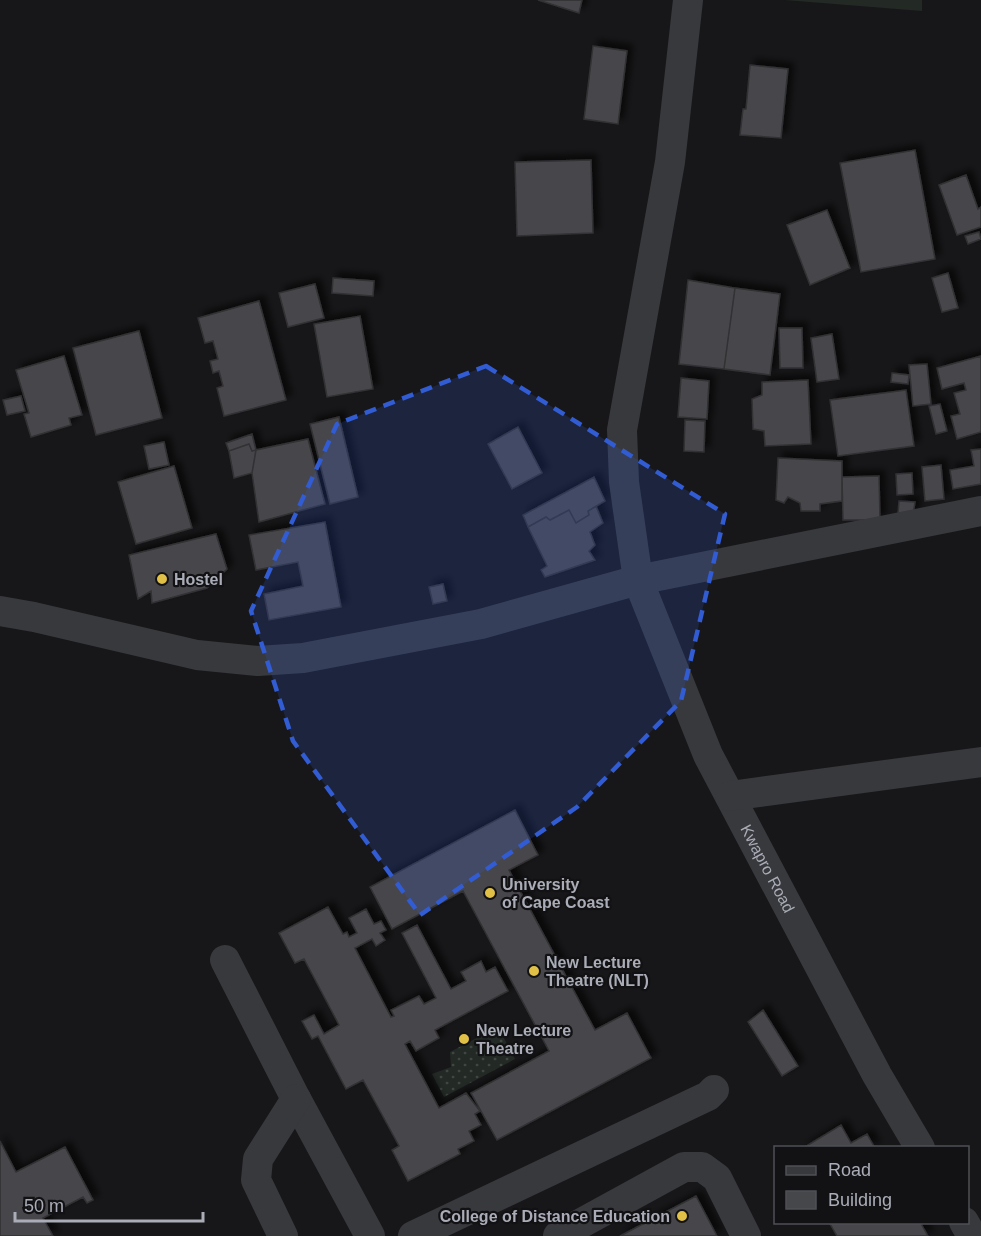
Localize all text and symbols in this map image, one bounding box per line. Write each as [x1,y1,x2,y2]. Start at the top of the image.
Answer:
place label: Hostel [174,571,223,588]
marker: Hostel [155,572,169,586]
street label: Kwapro Road [737,822,798,915]
place label: University of Cape Coast [502,876,610,911]
marker: University of Cape Coast [483,886,497,900]
place label: New Lecture Theatre (NLT) [546,954,649,989]
marker: New Lecture Theatre (NLT) [527,964,541,978]
place label: New Lecture Theatre [476,1022,571,1057]
marker: New Lecture Theatre [457,1032,471,1046]
legend [774,1146,969,1224]
text: Road [828,1160,871,1180]
scale bar [15,1185,202,1223]
text: Building [828,1190,892,1210]
text: 50 m [24,1196,64,1216]
place label: College of Distance Education [440,1208,670,1225]
marker: College of Distance Education [675,1209,689,1223]

